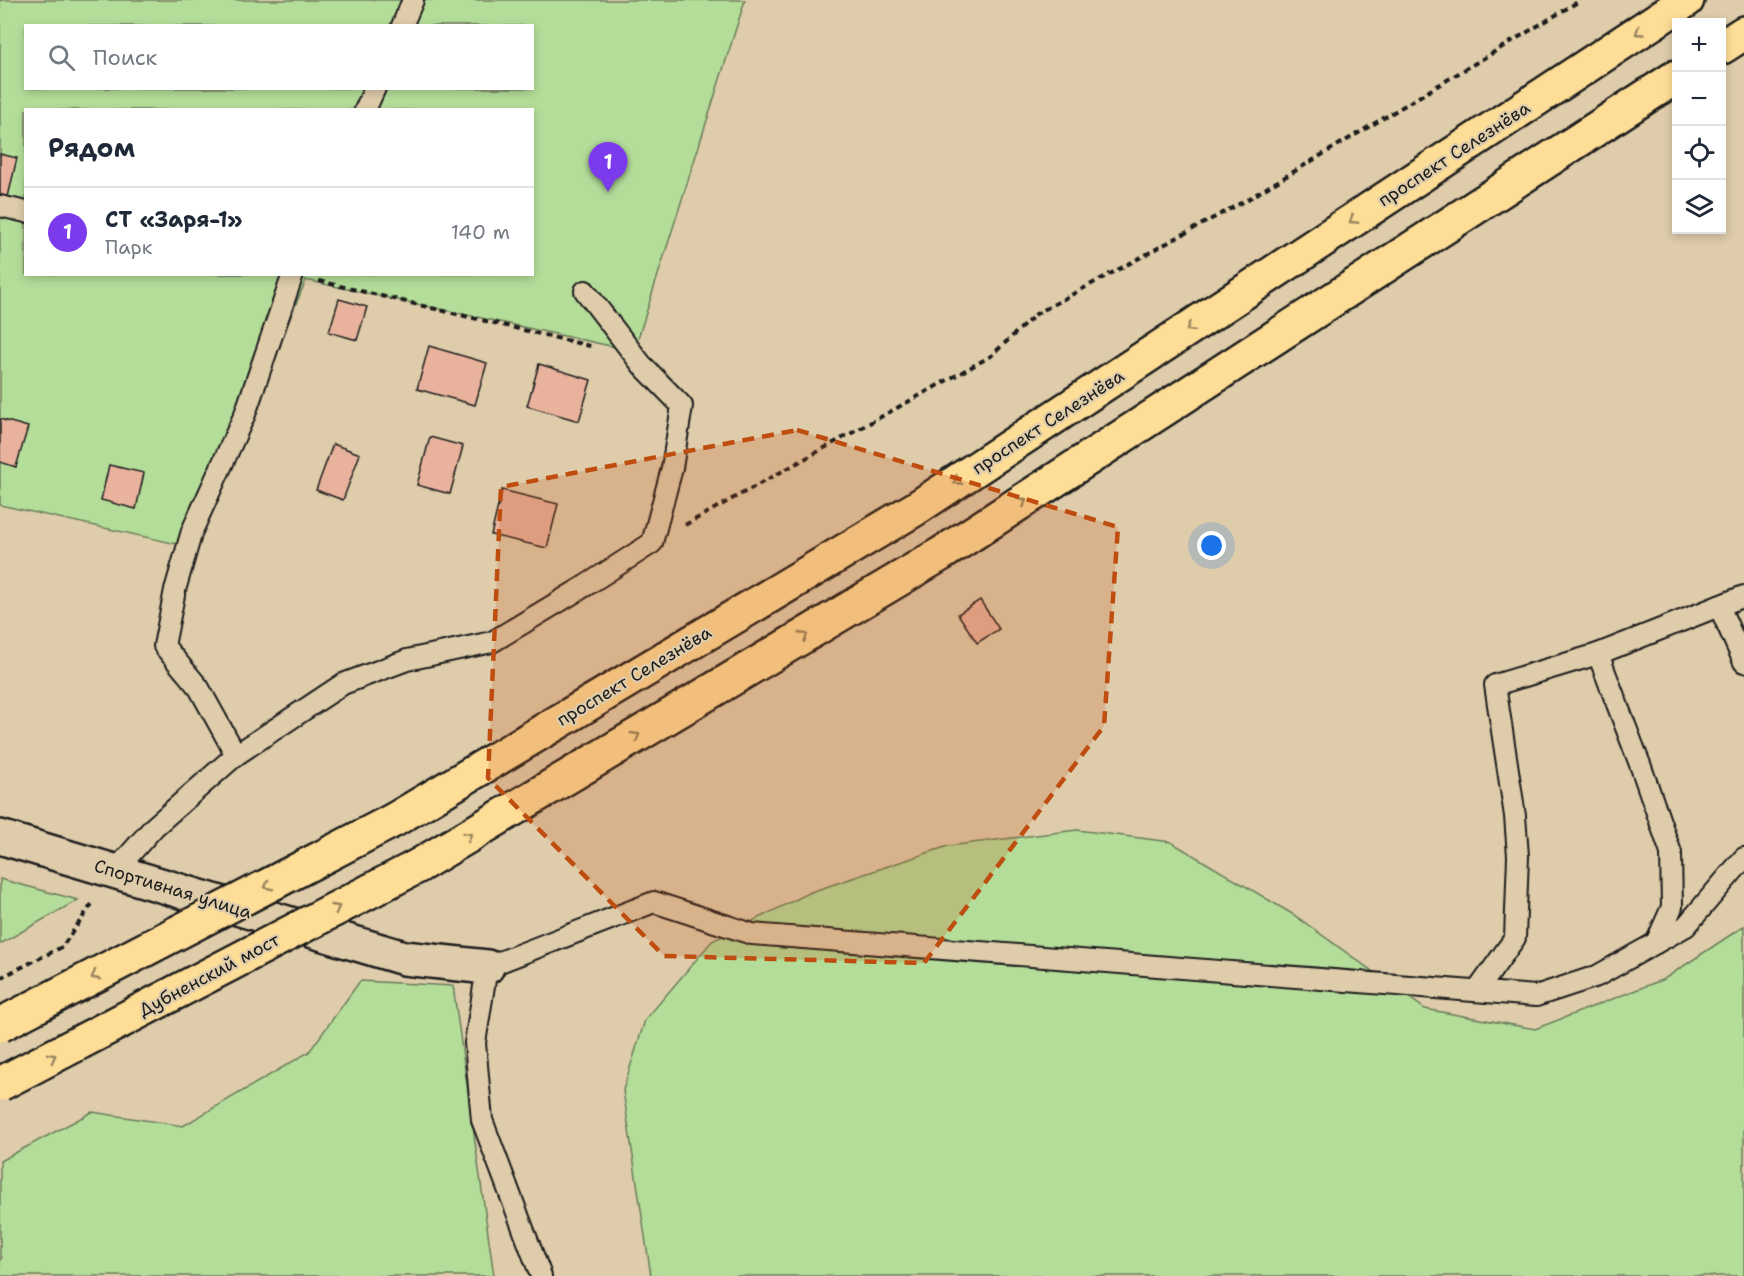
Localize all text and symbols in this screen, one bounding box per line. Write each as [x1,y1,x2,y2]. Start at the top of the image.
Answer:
map controls [1672,18,1726,234]
button: + [1672,18,1726,72]
search box [24,24,534,90]
one-way arrow [1634,25,1645,36]
icon: search [45,41,78,74]
text: Поиск [93,43,157,72]
button: − [1672,72,1726,126]
street label: проспект Селезнёва [1373,96,1535,212]
button: locate [1672,126,1726,180]
text: Рядом [48,130,135,165]
pin: 1 [588,142,628,192]
button: layers [1672,180,1726,234]
text: СТ «Заря-1» [105,205,243,234]
one-way arrow [1349,213,1359,225]
text: 1 [63,219,72,245]
text: 140 m [451,219,510,245]
text: Парк [105,234,152,260]
one-way arrow [1186,321,1197,332]
street label: проспект Селезнёва [967,364,1129,480]
one-way arrow [953,474,964,485]
one-way arrow [1016,497,1027,508]
your location [1197,531,1226,560]
street label: проспект Селезнёва [552,620,716,732]
one-way arrow [798,632,808,644]
one-way arrow [630,732,640,743]
one-way arrow [462,831,472,843]
street label: Спортивная улица [91,854,255,924]
one-way arrow [263,878,274,890]
one-way arrow [330,904,341,915]
street label: Дубненский мост [134,927,284,1022]
one-way arrow [90,969,101,980]
one-way arrow [46,1053,56,1064]

